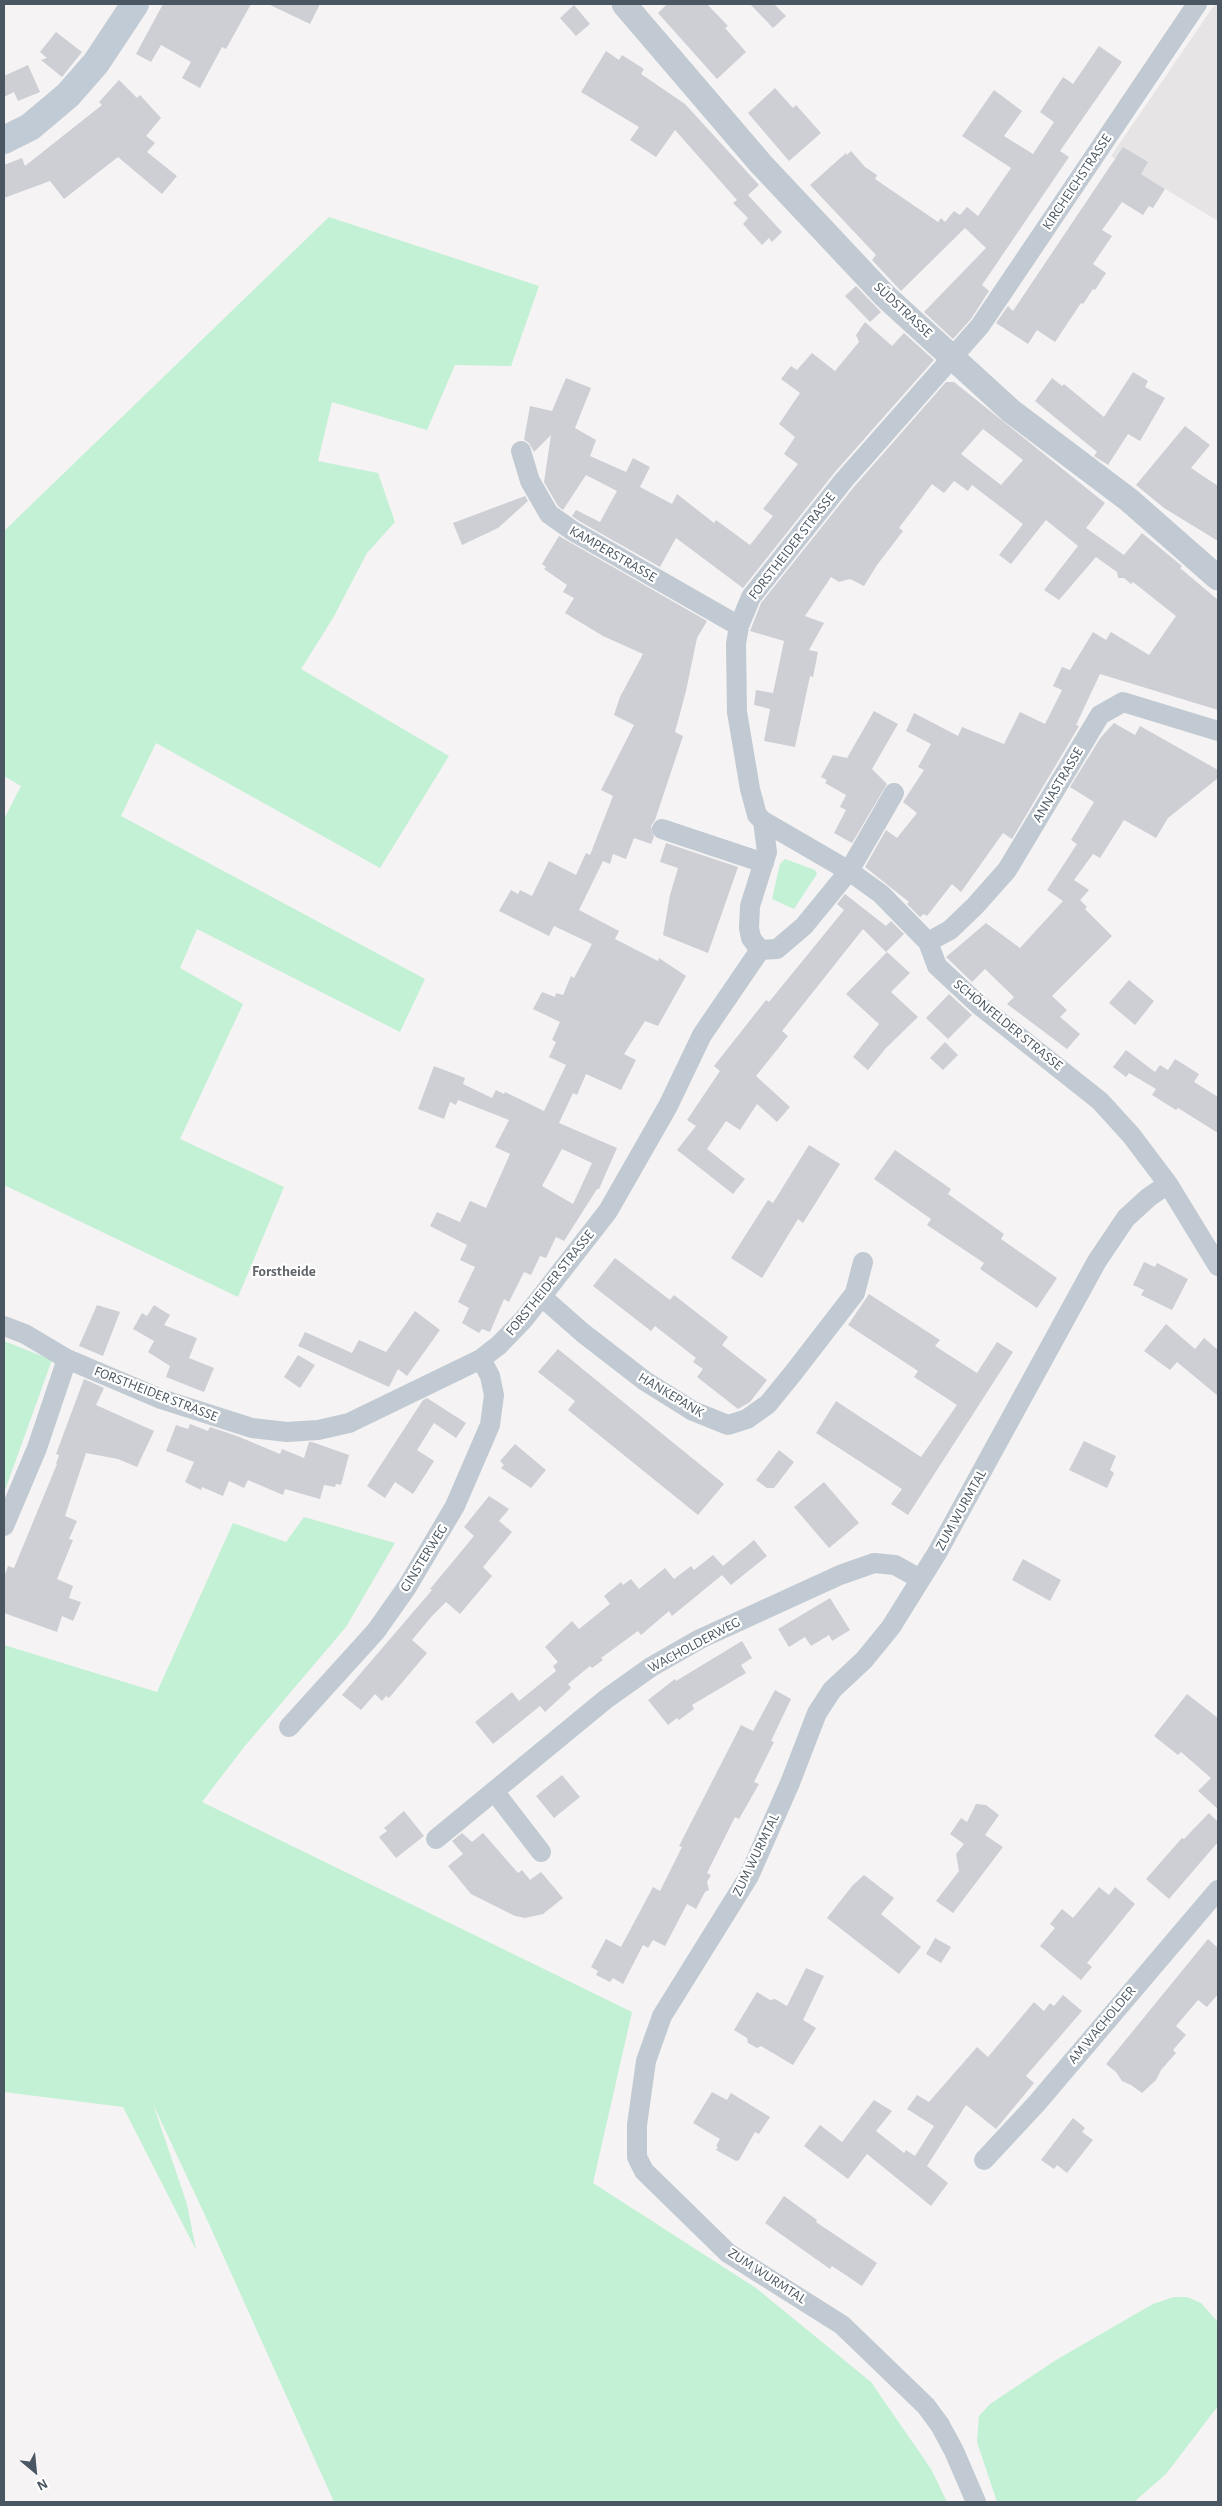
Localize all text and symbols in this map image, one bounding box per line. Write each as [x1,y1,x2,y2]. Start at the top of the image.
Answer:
street label: KIRCHEICHSTRASSE [1039,131,1115,233]
street label: SÜDSTRASSE [870,279,936,341]
street label: FORSTHEIDER STRASSE [745,489,839,603]
street label: KAMPERSTRASSE [567,522,659,586]
street label: ANNASTRASSE [1029,745,1087,825]
street label: SCHÖNFELDER STRASSE [950,976,1066,1074]
street label: FORSTHEIDER STRASSE [502,1227,598,1339]
district label: Forstheide [252,1262,316,1280]
street label: FORSTHEIDER STRASSE [92,1363,220,1425]
street label: HANKEPANK [635,1369,707,1421]
street label: ZUM WURMTAL [932,1467,990,1553]
street label: GINSTERWEG [397,1521,451,1595]
street label: WACHOLDERWEG [645,1614,743,1676]
street label: ZUM WURMTAL [729,1811,783,1899]
street label: AM WACHOLDER [1065,1983,1139,2067]
street label: ZUM WURMTAL [725,2245,809,2307]
north arrow [10,2446,60,2496]
text: N [34,2476,50,2493]

